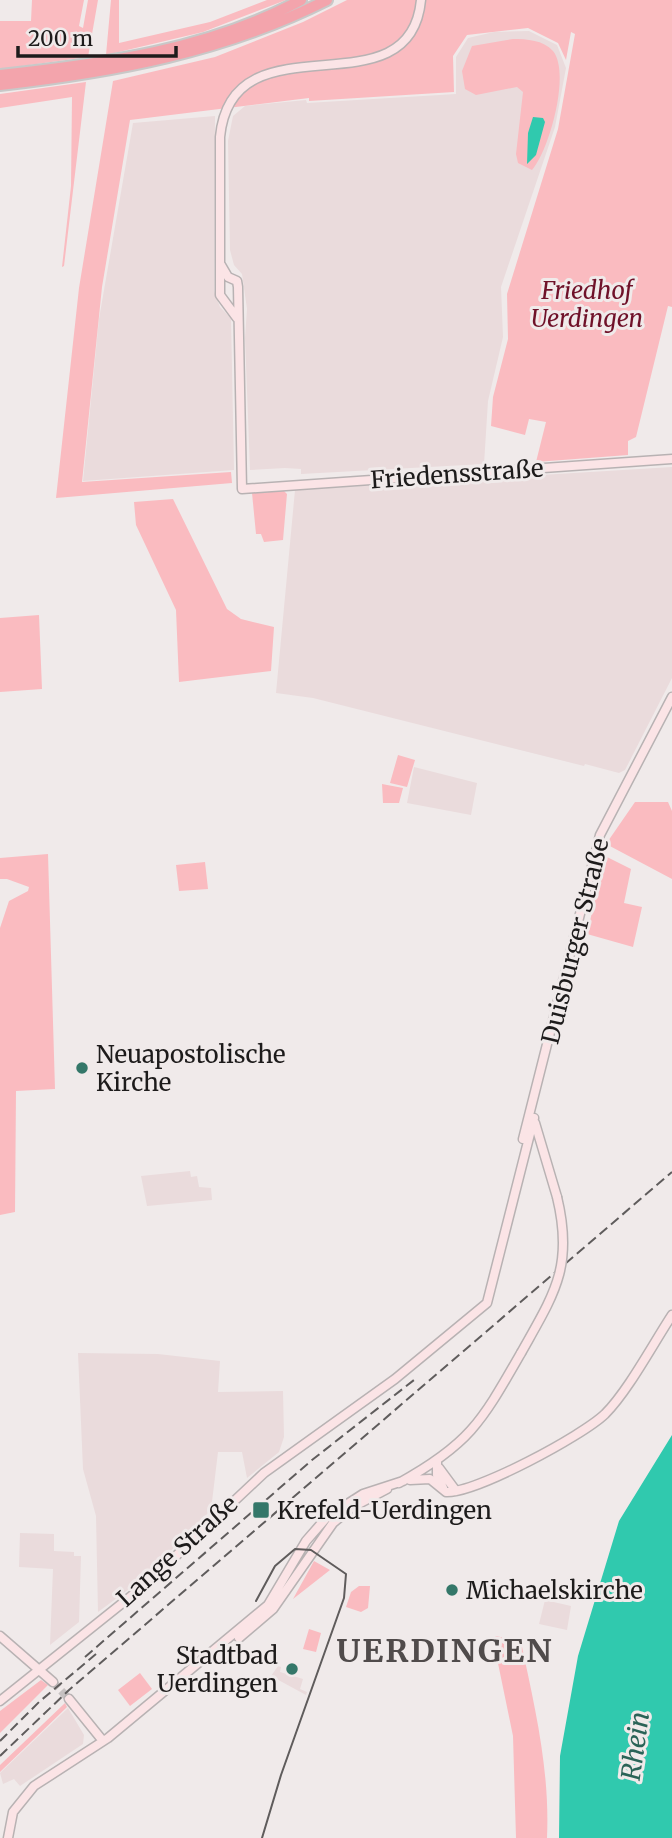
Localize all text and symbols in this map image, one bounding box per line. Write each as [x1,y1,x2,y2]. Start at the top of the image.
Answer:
scale bar [18,14,175,58]
text: 200 m [28,25,93,52]
park label: Friedhof Uerdingen [531,275,643,334]
street label: Friedensstraße [369,452,545,496]
street label: Duisburger Straße [534,835,616,1047]
place label: Neuapostolische Kirche [96,1039,286,1098]
marker: Neuapostolische Kirche [74,1060,90,1076]
street label: Lange Straße [110,1489,244,1613]
place label: Krefeld-Uerdingen [277,1495,492,1526]
marker: Krefeld-Uerdingen [251,1500,271,1520]
place label: Michaelskirche [466,1575,643,1606]
marker: Michaelskirche [444,1582,460,1598]
district label: UERDINGEN [337,1631,553,1671]
place label: Stadtbad Uerdingen [157,1640,278,1699]
marker: Stadtbad Uerdingen [284,1661,300,1677]
water label: Rhein [614,1710,656,1782]

